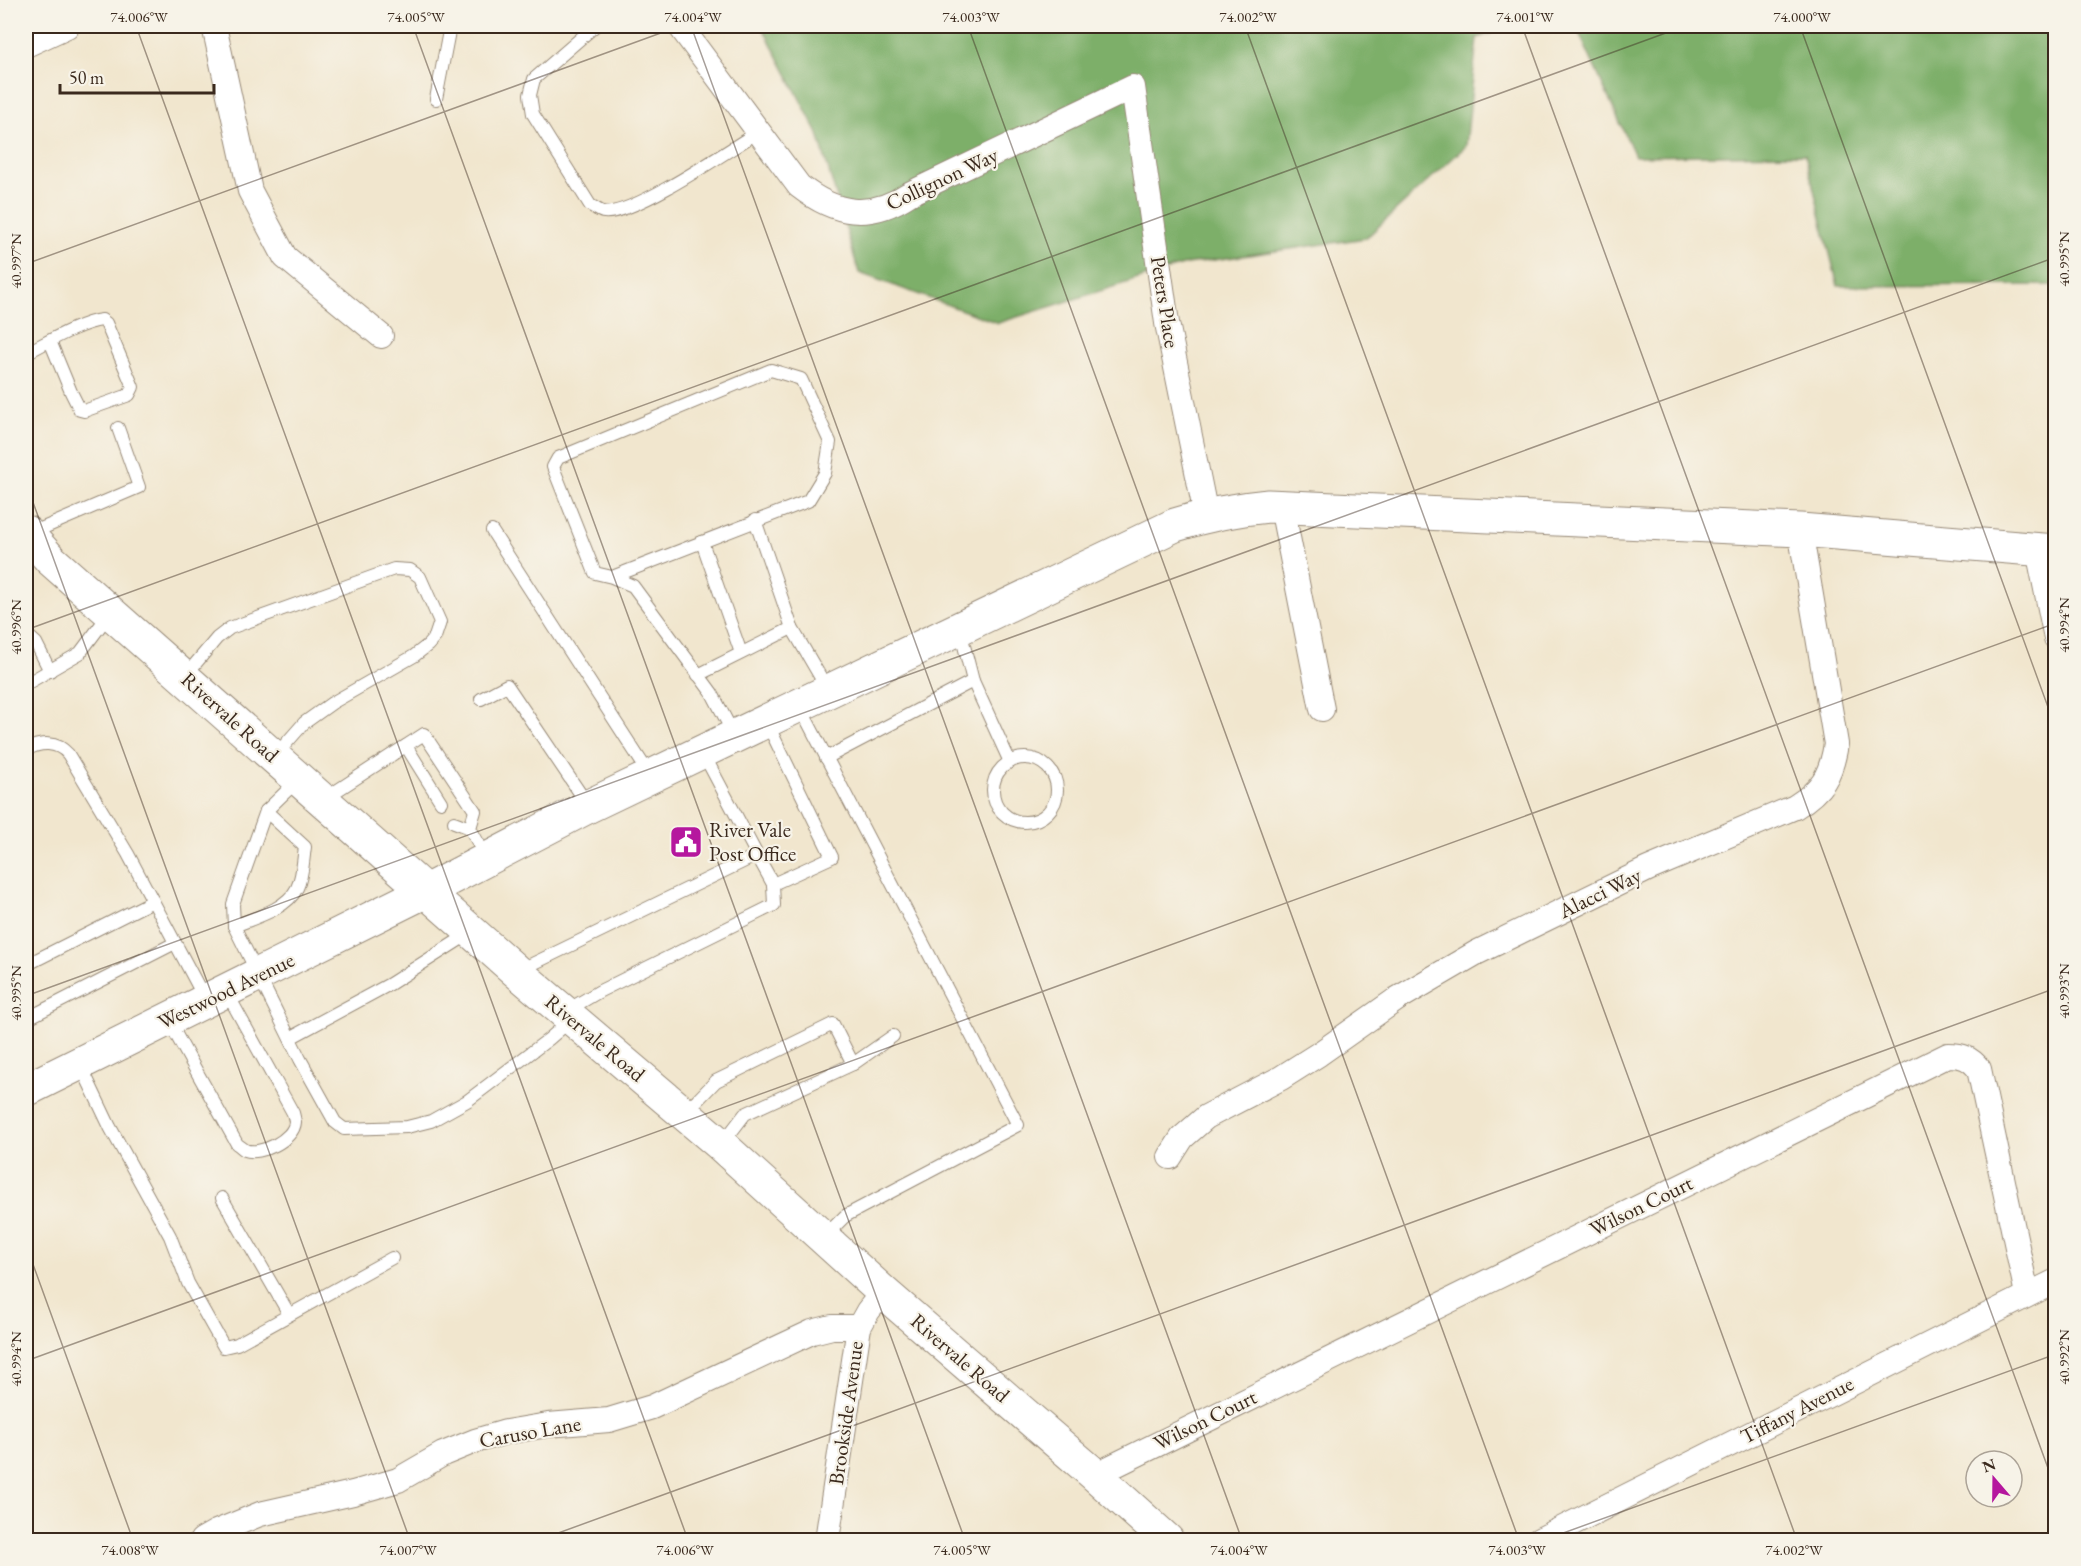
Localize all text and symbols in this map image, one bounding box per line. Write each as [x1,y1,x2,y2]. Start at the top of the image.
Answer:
text: 74.006°W [110,7,168,26]
text: 74.005°W [387,7,445,26]
text: 74.004°W [664,7,722,26]
text: 74.003°W [942,7,1000,26]
text: 74.002°W [1219,7,1277,26]
text: 74.001°W [1496,7,1554,26]
text: 74.000°W [1773,7,1831,26]
scale bar [60,57,214,95]
text: 50 m [69,66,104,89]
street label: Collignon Way [881,140,1003,216]
text: 40.995°N [2054,231,2073,287]
text: 40.997°N [6,233,25,289]
street label: Peters Place [1145,254,1186,350]
text: 40.994°N [2054,597,2073,653]
text: 40.996°N [6,599,25,655]
street label: Rivervale Road [176,666,285,768]
place label: River Vale Post Office [709,816,796,867]
public building icon: River Vale Post Office [668,824,704,860]
street label: Alacci Way [1553,861,1646,925]
street label: Westwood Avenue [153,946,298,1035]
text: 40.993°N [2054,963,2073,1019]
text: 40.995°N [6,965,25,1021]
street label: Rivervale Road [540,988,651,1088]
street label: Wilson Court [1585,1169,1697,1242]
street label: Rivervale Road [905,1307,1016,1408]
text: 40.992°N [2054,1329,2073,1385]
text: 40.994°N [6,1331,25,1387]
street label: Brookside Avenue [822,1339,869,1487]
street label: Tiffany Avenue [1736,1370,1858,1450]
street label: Wilson Court [1149,1383,1261,1456]
street label: Caruso Lane [477,1409,583,1454]
north arrow [1964,1449,2024,1509]
text: N [1979,1453,1999,1477]
text: 74.008°W [101,1540,159,1559]
text: 74.007°W [379,1540,437,1559]
text: 74.006°W [656,1540,714,1559]
text: 74.005°W [933,1540,991,1559]
text: 74.004°W [1210,1540,1268,1559]
text: 74.003°W [1488,1540,1546,1559]
text: 74.002°W [1765,1540,1823,1559]

